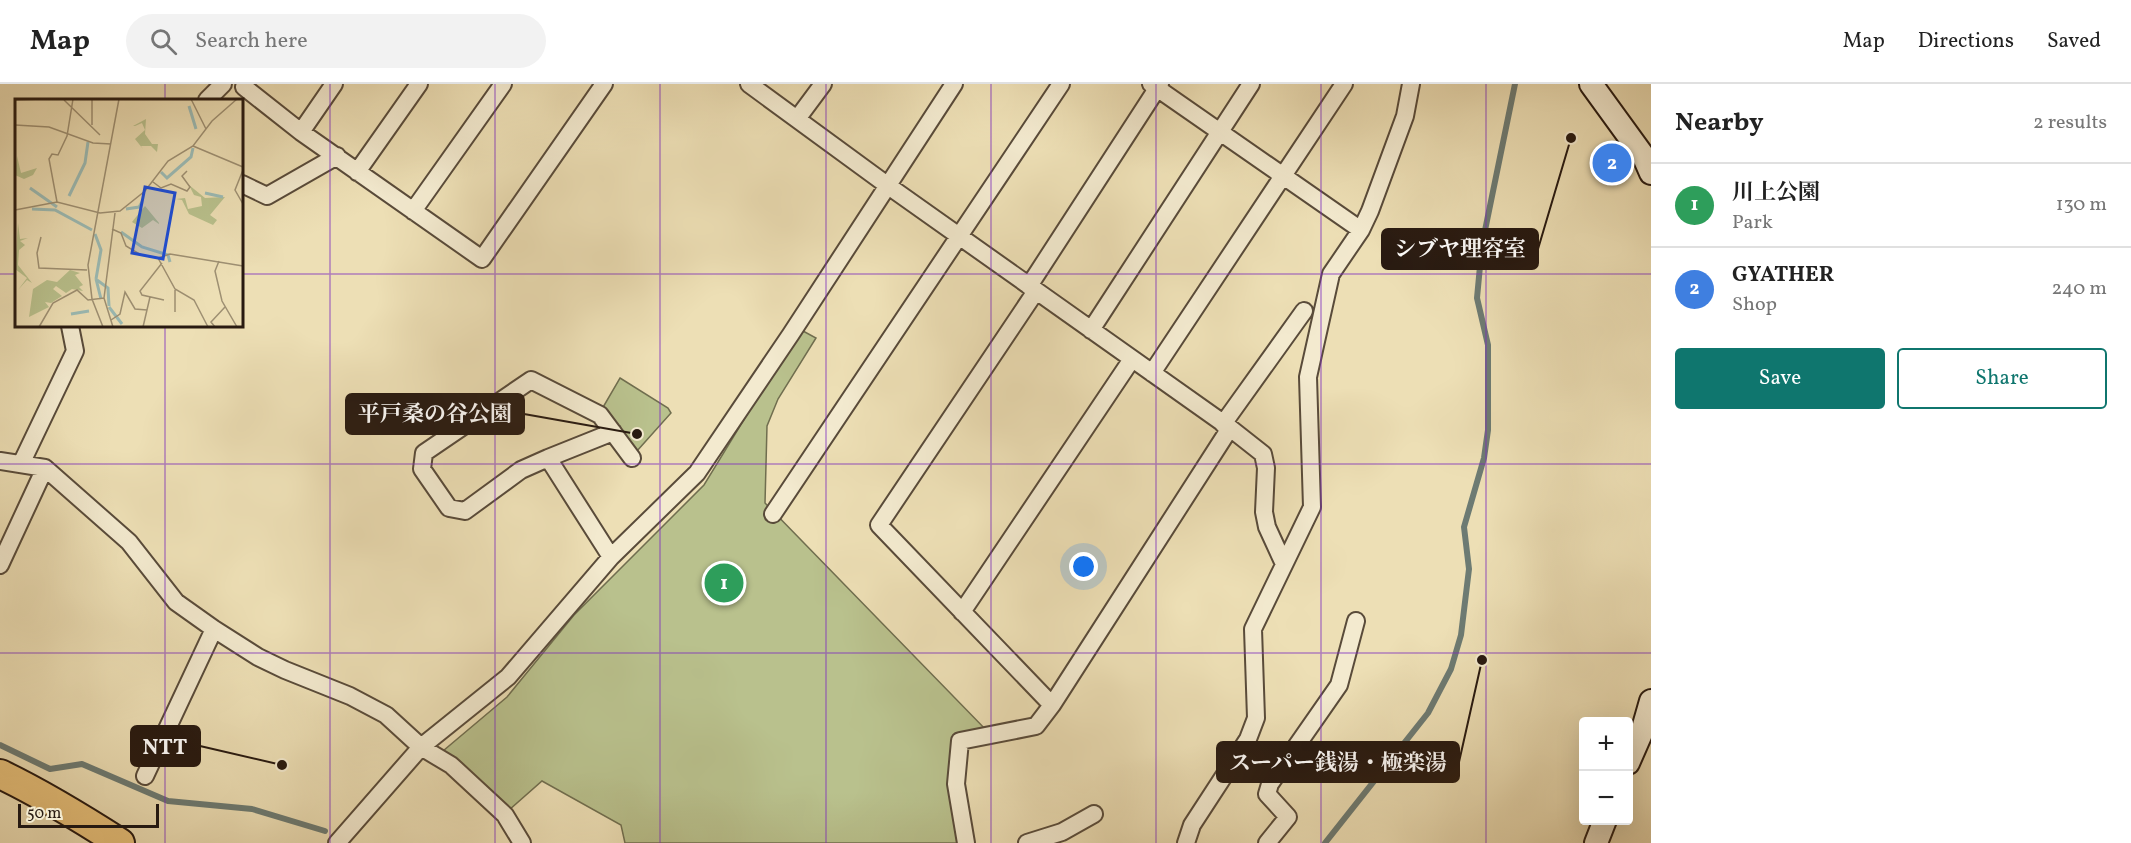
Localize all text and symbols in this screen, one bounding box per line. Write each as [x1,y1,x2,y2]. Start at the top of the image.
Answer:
search box [126,14,546,68]
text: Map [30,22,90,61]
icon: search [147,25,180,58]
text: Search here [195,26,308,57]
text: Map [1843,27,1885,56]
text: Directions [1918,27,2014,56]
text: Saved [2047,27,2101,56]
inset map [15,99,243,327]
text: Nearby [1675,105,1764,141]
text: 2 results [2033,109,2107,137]
pin: 2 [1592,140,1632,185]
text: 川上公園 [1732,178,1820,209]
text: 1 [1690,191,1699,219]
text: 130 m [2056,191,2107,219]
text: Park [1732,209,1773,237]
callout: シブヤ理容室 [1382,229,1538,269]
text: シブヤ理容室 [1394,235,1526,266]
text: GYATHER [1732,260,1834,291]
text: 2 [1689,275,1700,303]
text: 240 m [2052,275,2107,303]
text: Shop [1732,291,1777,319]
button: Save [1675,348,1885,409]
button: Share [1897,348,2107,409]
callout: 平戸桑の谷公園 [346,394,524,434]
text: 平戸桑の谷公園 [358,400,512,431]
your location [1069,552,1098,581]
pin: 1 [704,560,744,606]
map controls [1579,717,1633,825]
button: + [1579,717,1633,771]
callout: NTT [131,726,200,766]
text: NTT [143,733,187,764]
callout: スーパー銭湯・極楽湯 [1217,742,1459,782]
text: スーパー銭湯・極楽湯 [1229,749,1447,780]
button: − [1579,771,1633,825]
scale bar [18,801,159,828]
text: 50 m [27,803,61,825]

